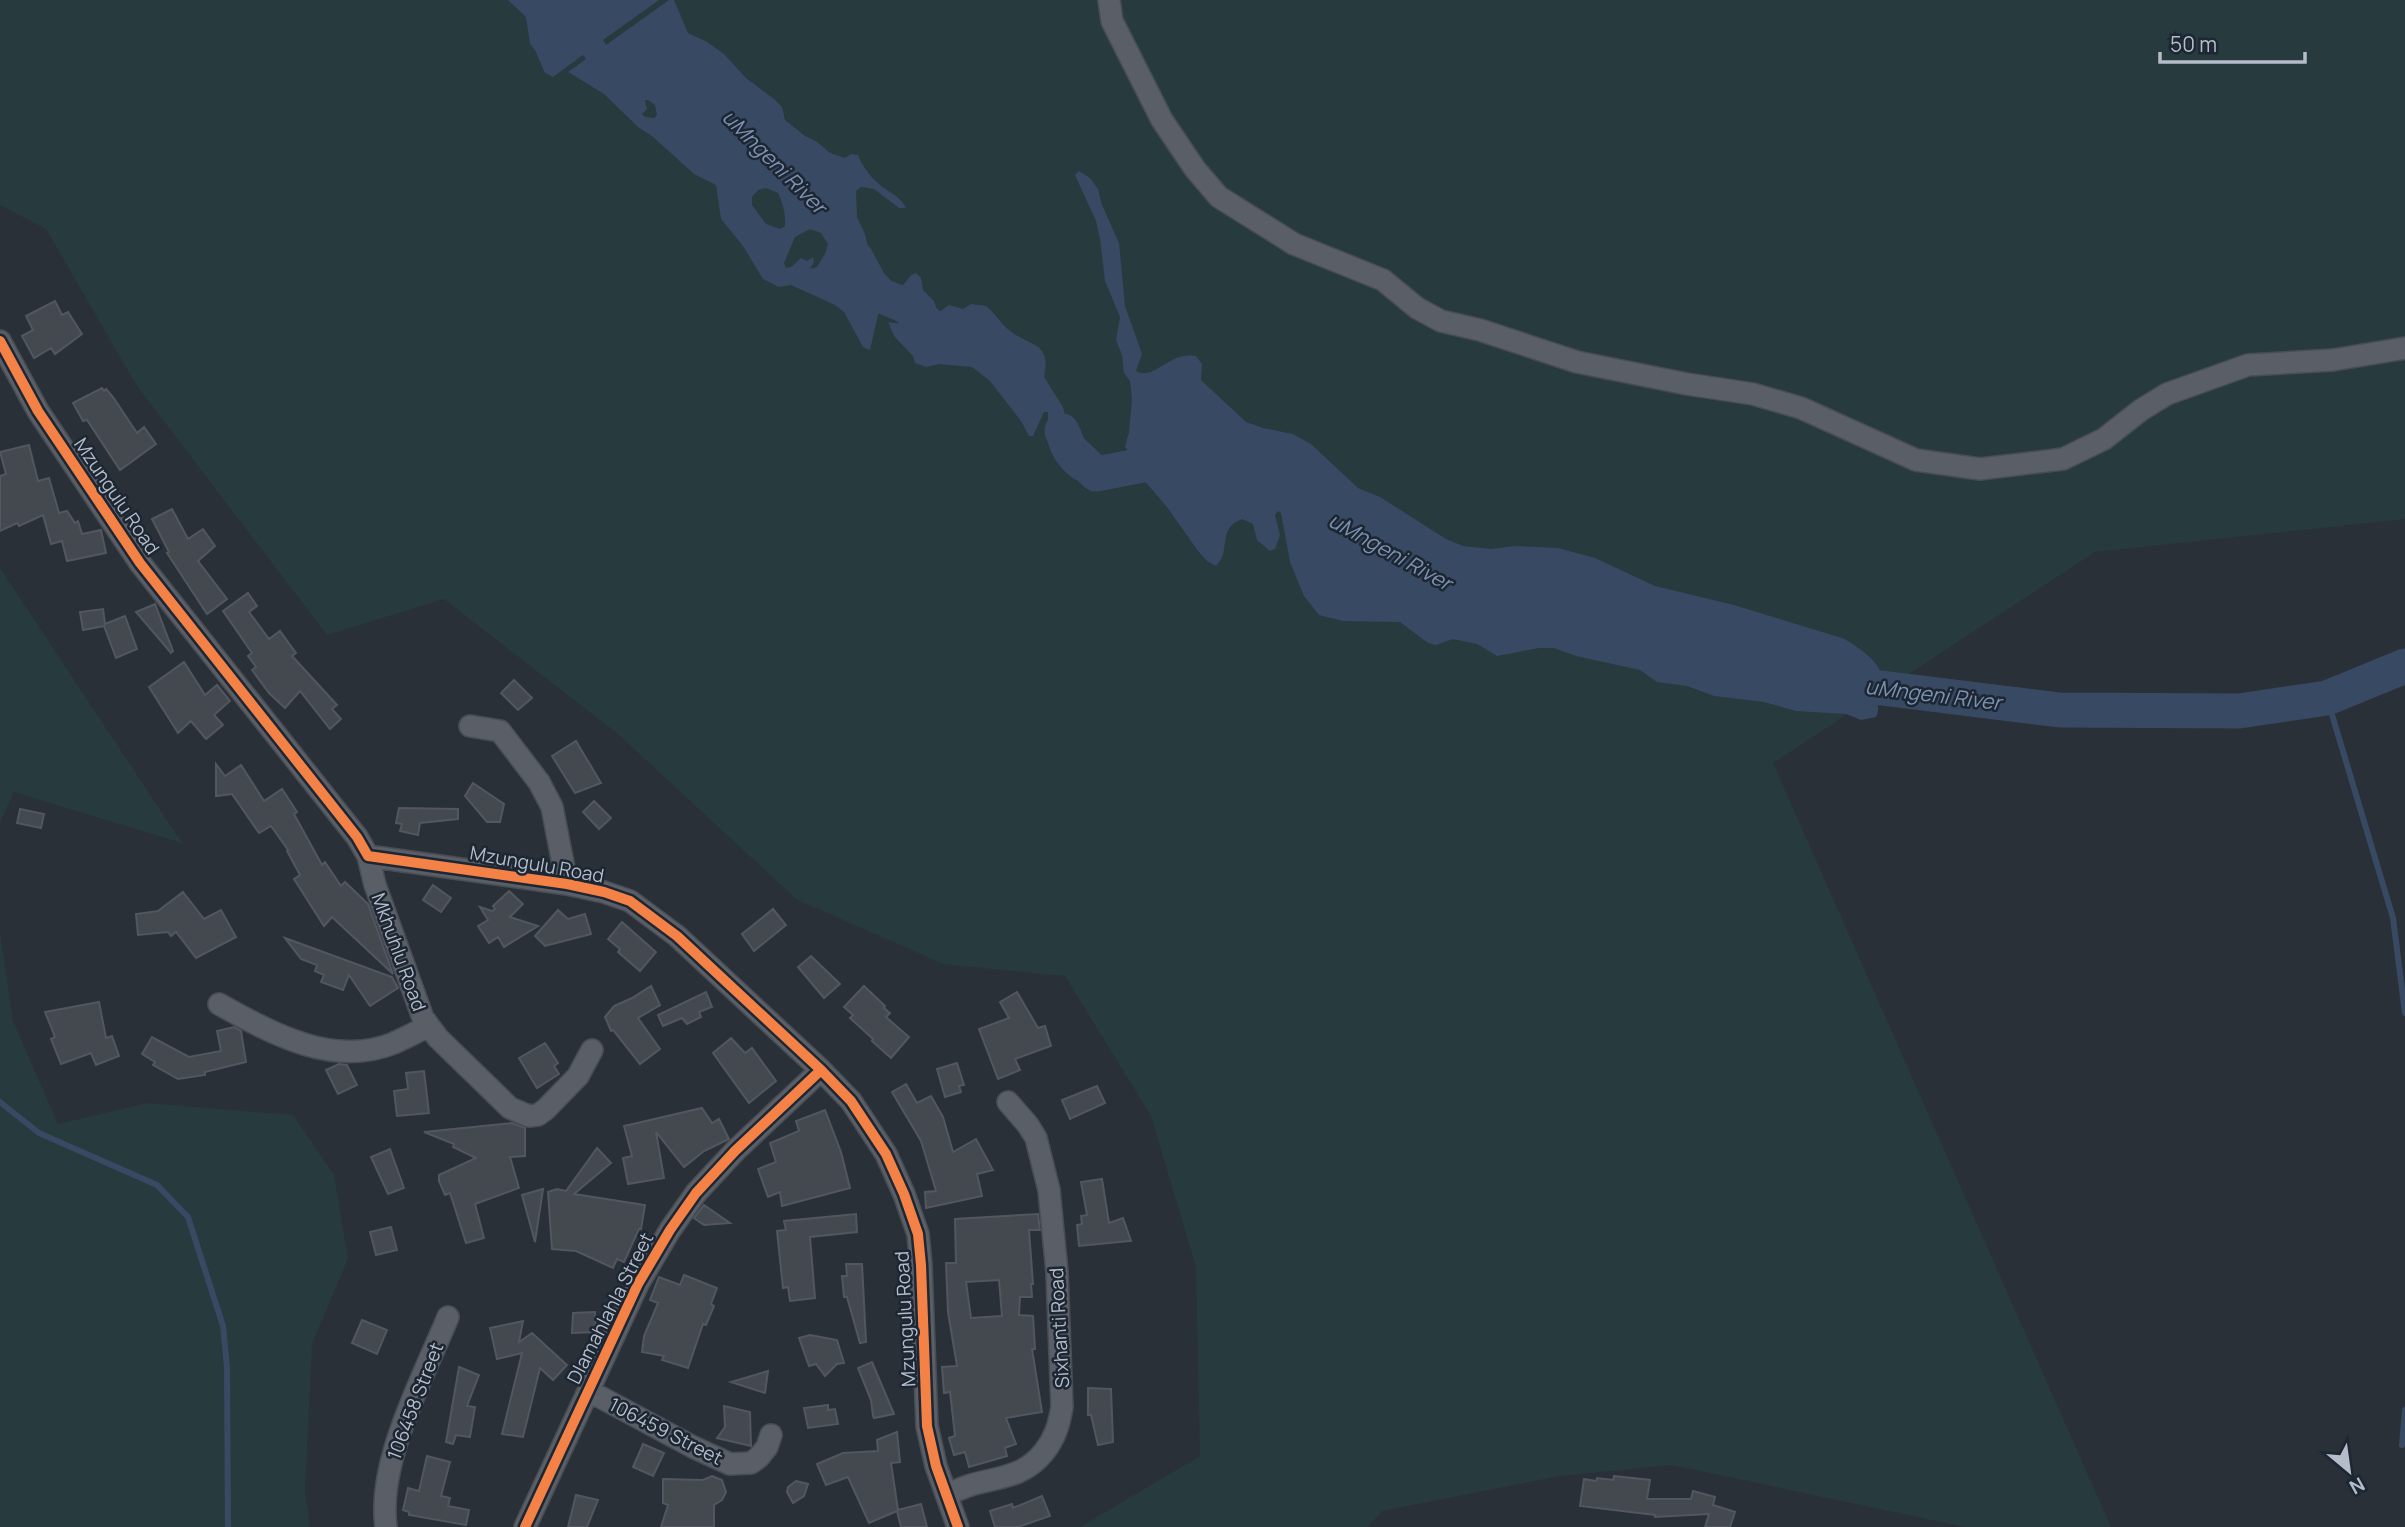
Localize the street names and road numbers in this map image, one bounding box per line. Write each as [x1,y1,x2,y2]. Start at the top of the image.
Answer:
street label: Mzungulu Road [68,432,166,560]
street label: Mzungulu Road [468,839,606,889]
street label: Mkhuhlu Road [366,889,432,1015]
street label: Dlamahlahla Street [561,1228,659,1388]
street label: Mzungulu Road [888,1251,922,1387]
street label: Sixhanti Road [1043,1267,1075,1389]
street label: 106458 Street [381,1339,449,1463]
street label: 106459 Street [605,1391,727,1471]

